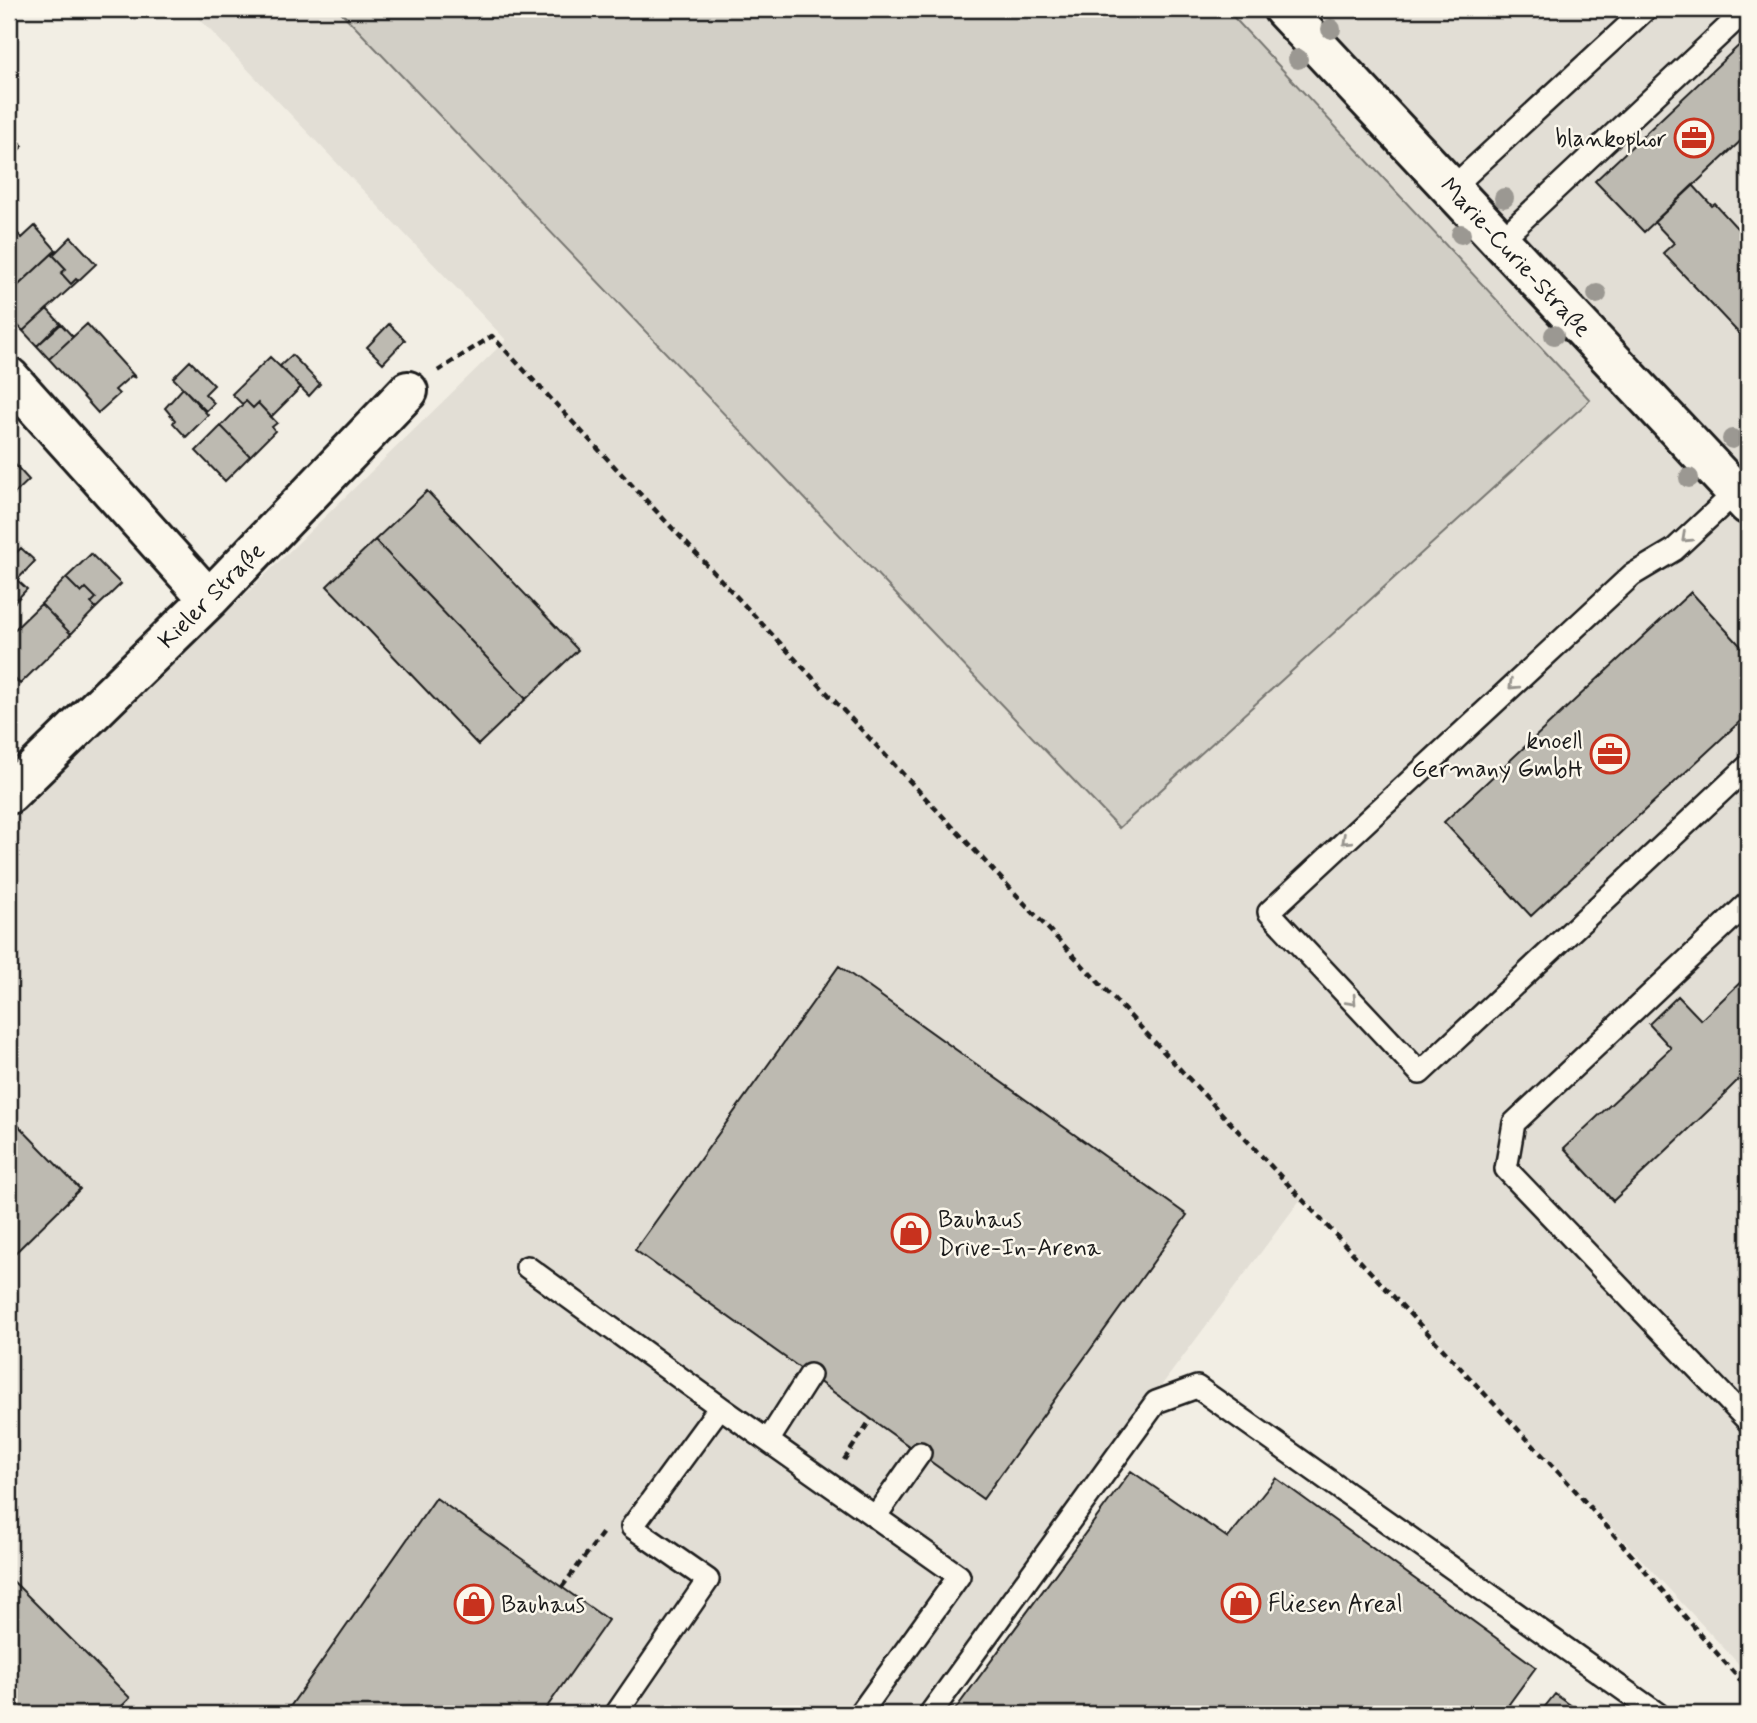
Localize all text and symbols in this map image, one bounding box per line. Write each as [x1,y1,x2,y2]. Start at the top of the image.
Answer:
office icon: blankophor [1673,117,1715,159]
place label: blankophor [1555,124,1667,155]
street label: Marie-Curie-Straße [1433,171,1597,345]
one-way arrow [1681,530,1694,543]
street label: Kieler Straße [152,536,272,656]
one-way arrow [1508,677,1521,689]
place label: knoell Germany GmbH [1412,726,1583,785]
office icon: knoell Germany GmbH [1589,733,1631,775]
one-way arrow [1341,832,1354,844]
one-way arrow [1344,992,1356,1005]
place label: Bauhaus Drive-In-Arena [938,1205,1101,1264]
shop icon: Bauhaus Drive-In-Arena [890,1212,932,1254]
shop icon: Fliesen Areal [1220,1582,1262,1624]
shop icon: Bauhaus [453,1583,495,1625]
place label: Fliesen Areal [1268,1589,1403,1620]
place label: Bauhaus [501,1590,585,1621]

